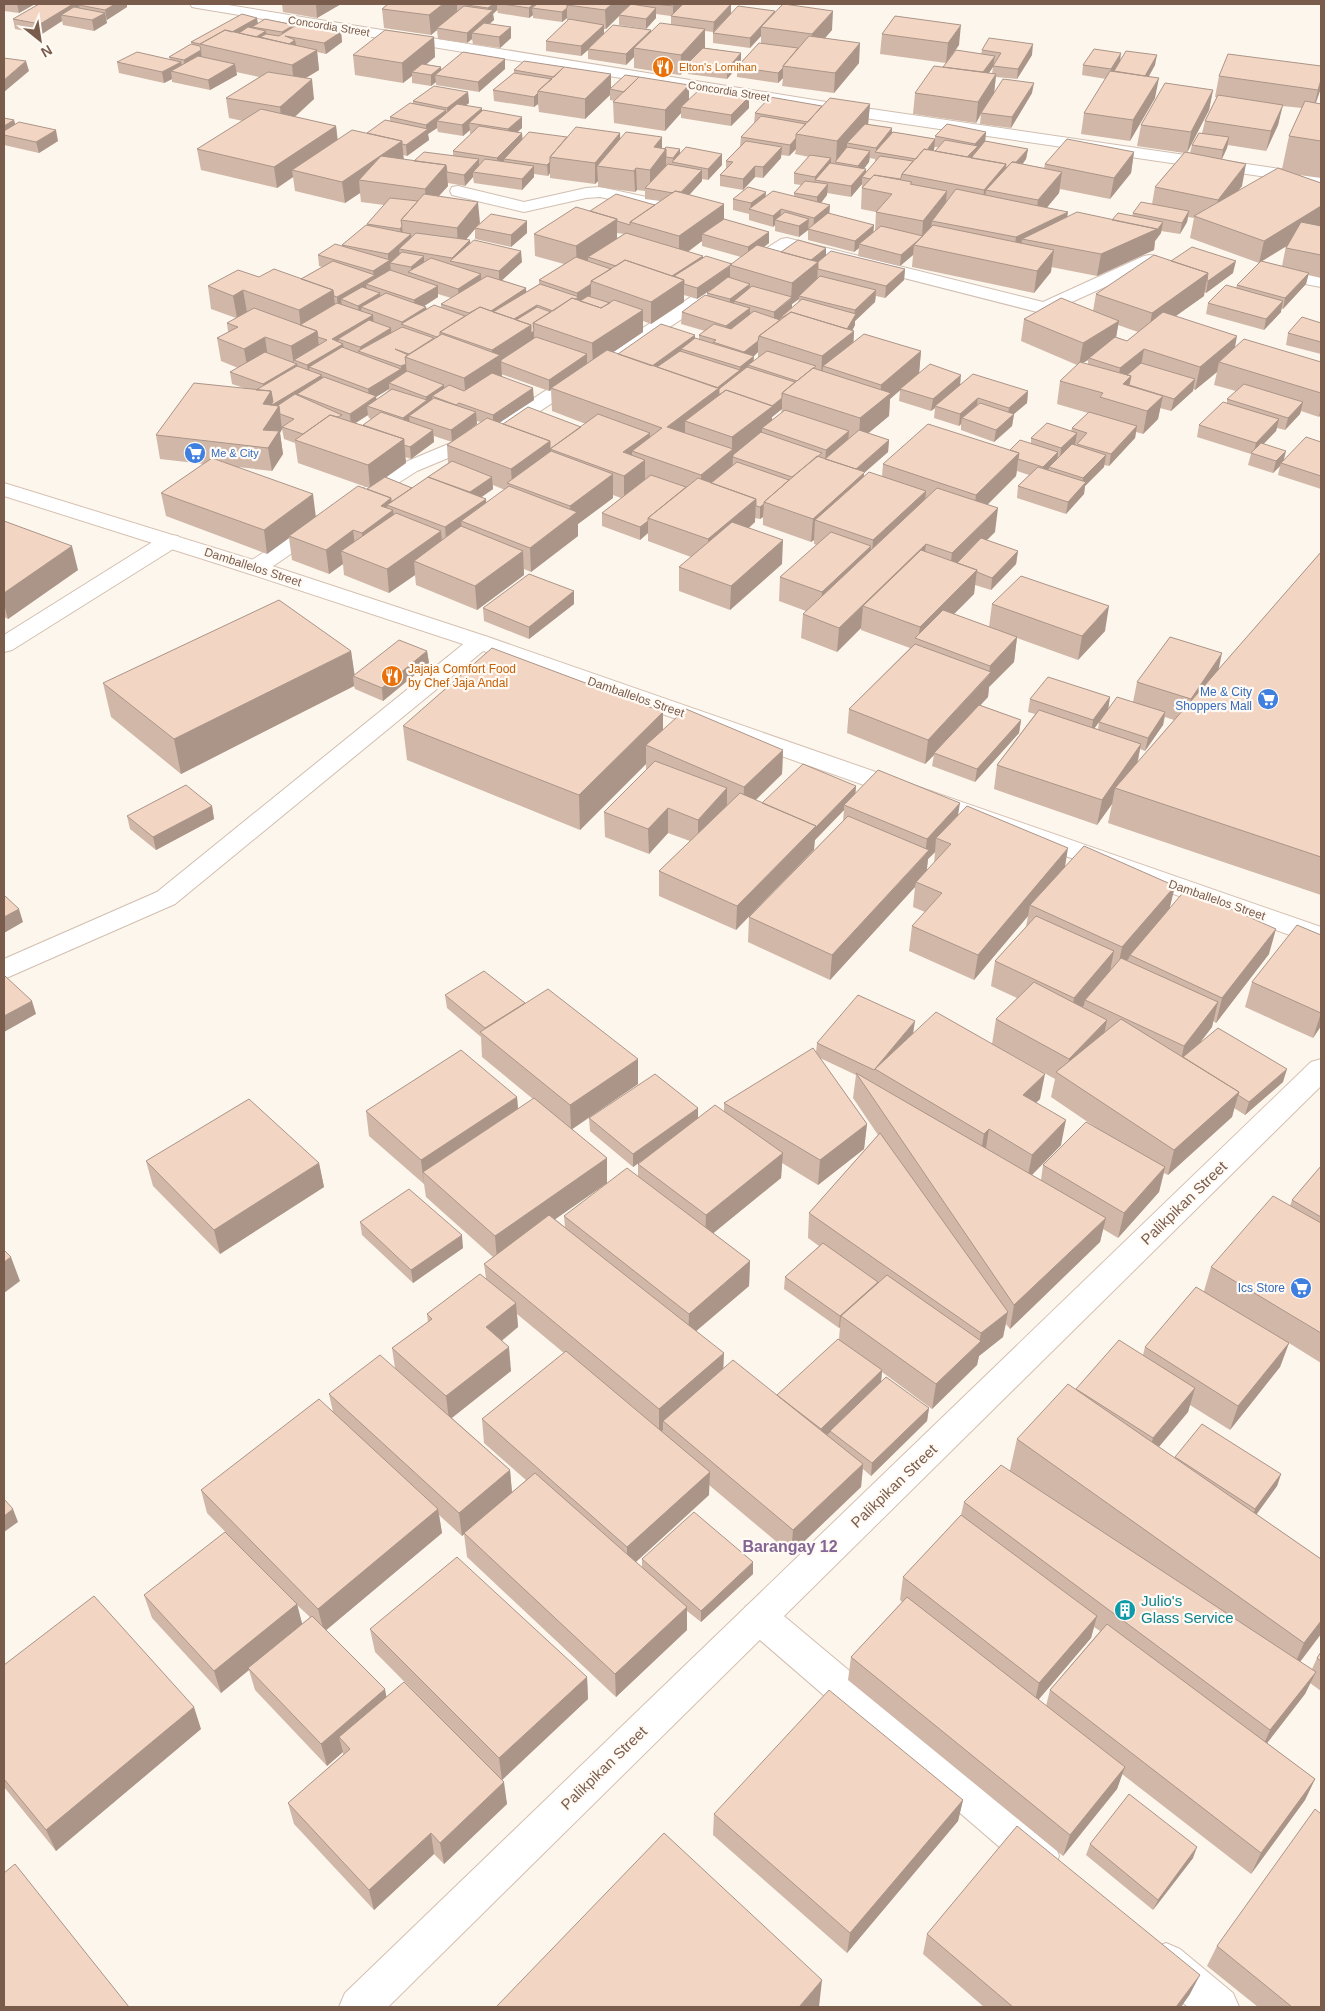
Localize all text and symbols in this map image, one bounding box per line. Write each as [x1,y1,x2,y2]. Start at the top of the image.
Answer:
street label: Concordia Street [287,14,371,38]
north arrow [15,15,65,65]
text: N [38,42,55,61]
restaurant icon: Elton's Lomihan [651,55,675,79]
place label: Elton's Lomihan [679,61,757,73]
street label: Concordia Street [687,79,771,103]
supermarket icon: Me & City [183,441,207,465]
place label: Me & City [211,447,259,459]
street label: Damballelos Street [203,545,304,590]
place label: Jajaja Comfort Food by Chef Jaja Andal [408,662,516,690]
restaurant icon: Jajaja Comfort Food by Chef Jaja Andal [380,664,404,688]
street label: Damballelos Street [586,674,687,720]
place label: Me & City Shoppers Mall [1175,685,1252,713]
supermarket icon: Me & City Shoppers Mall [1256,687,1280,711]
street label: Damballelos Street [1167,877,1268,923]
street label: Palikpikan Street [1137,1157,1231,1248]
supermarket icon: Ics Store [1289,1276,1313,1300]
place label: Ics Store [1238,1281,1285,1295]
street label: Palikpikan Street [847,1440,941,1531]
district label: Barangay 12 [742,1538,838,1555]
place label: Julio's Glass Service [1141,1592,1234,1626]
building icon: Julio's Glass Service [1113,1598,1137,1622]
street label: Palikpikan Street [557,1722,651,1813]

